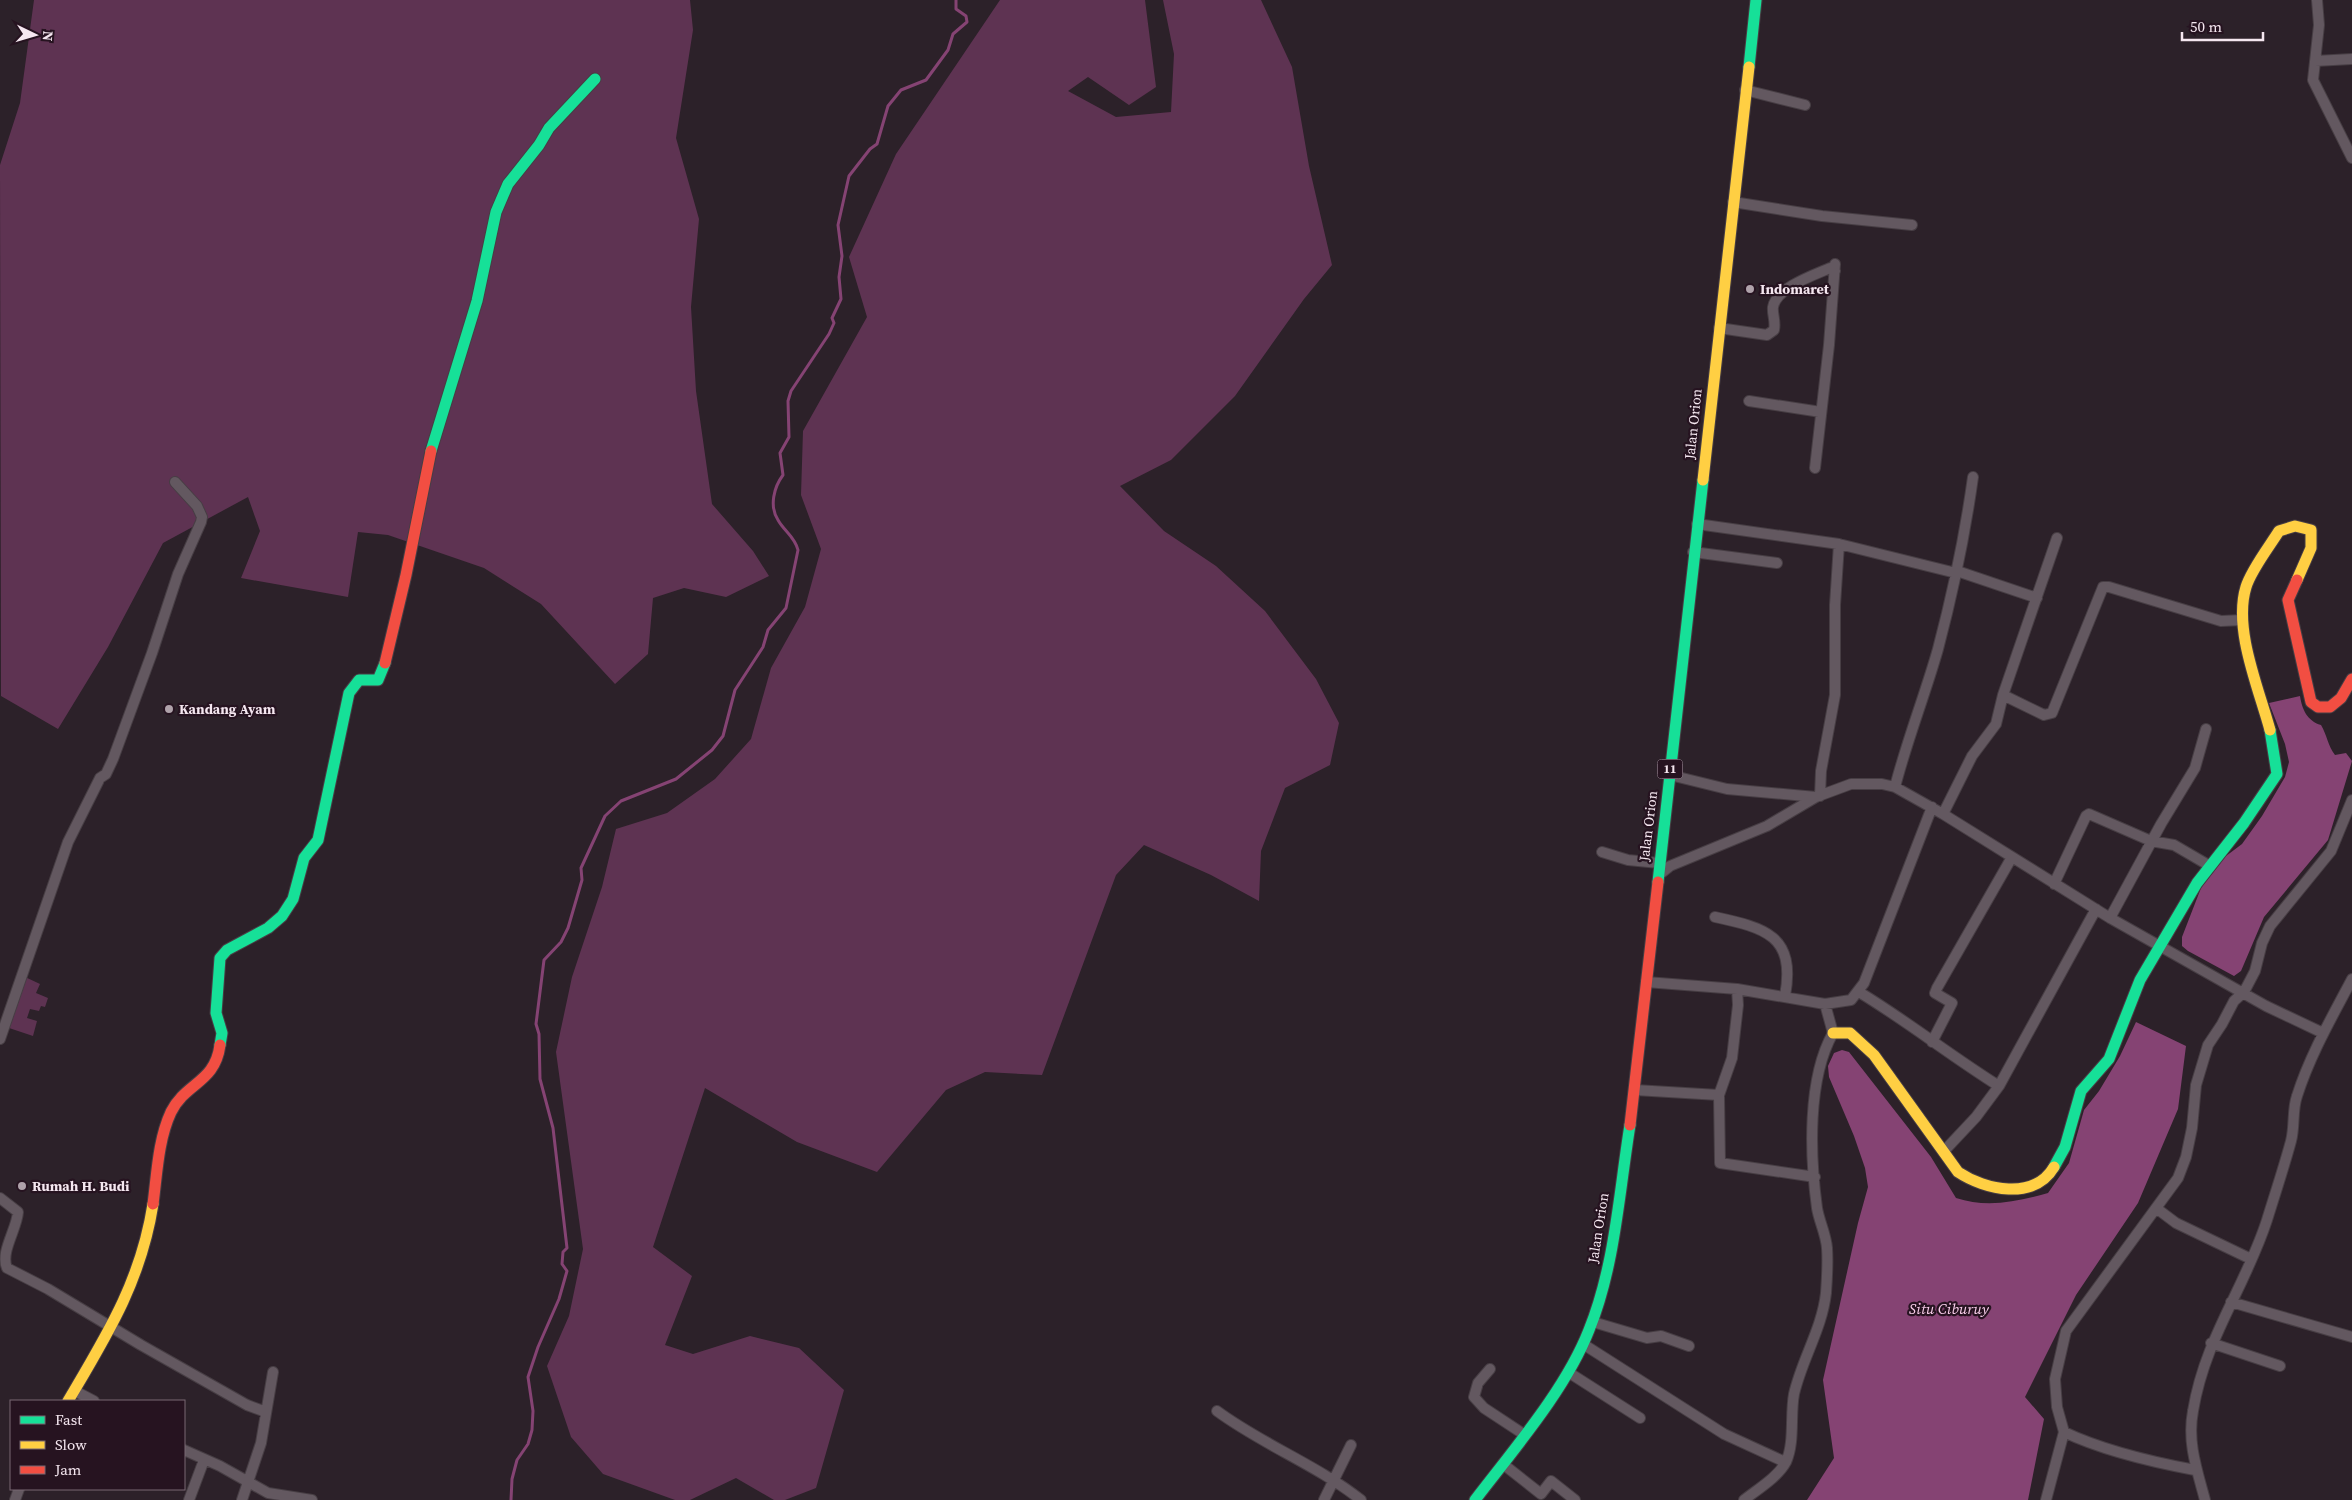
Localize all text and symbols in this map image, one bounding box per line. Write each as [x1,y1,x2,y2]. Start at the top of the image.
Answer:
north arrow [10,10,60,60]
scale bar [2182,10,2263,42]
text: 50 m [2190,16,2222,37]
text: N [38,30,58,42]
place label: Indomaret [1760,279,1830,299]
marker: Indomaret [1744,283,1756,295]
street label: Jalan Orion [1679,387,1707,461]
place label: Kandang Ayam [179,699,276,719]
marker: Kandang Ayam [163,703,175,715]
road number: 11 [1658,760,1682,779]
street label: Jalan Orion [1634,789,1662,863]
place label: Rumah H. Budi [32,1176,130,1196]
marker: Rumah H. Budi [16,1180,28,1192]
street label: Jalan Orion [1582,1191,1614,1266]
water label: Situ Ciburuy [1909,1298,1990,1319]
legend [10,1400,185,1490]
text: Fast [55,1409,82,1430]
text: Slow [55,1434,87,1455]
text: Jam [54,1459,82,1480]

